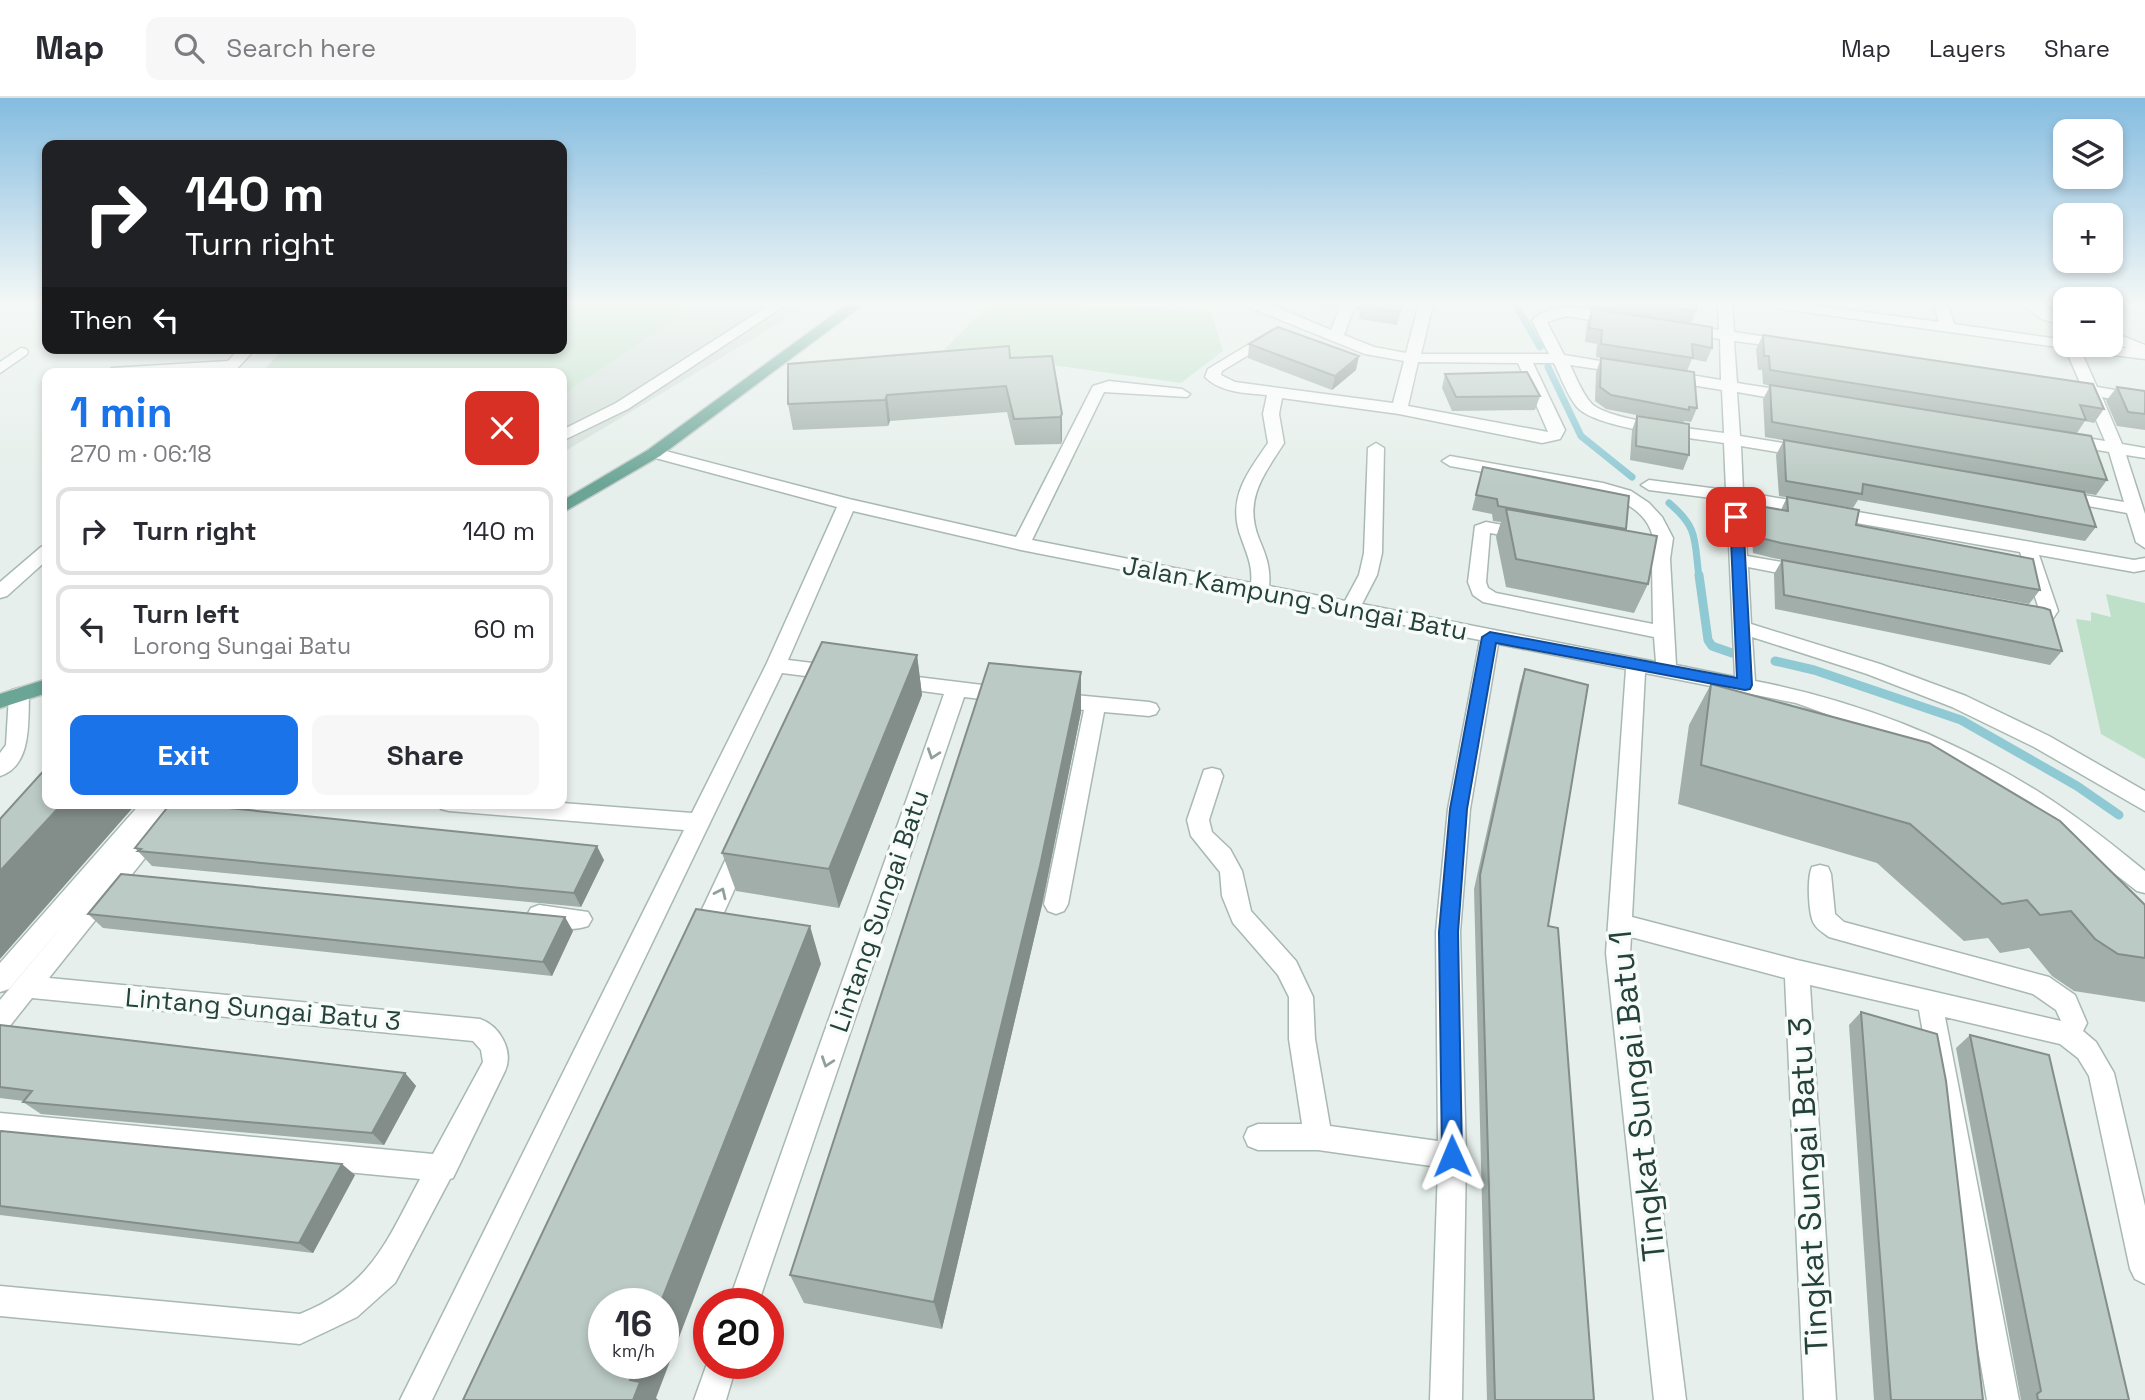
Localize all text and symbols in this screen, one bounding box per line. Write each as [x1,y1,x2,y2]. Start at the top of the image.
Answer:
search box [146,17,636,80]
text: Map [35,27,104,69]
icon: search [170,29,208,67]
text: Search here [226,31,376,65]
text: Map [1841,33,1891,64]
text: Layers [1929,33,2006,64]
text: Share [2044,33,2110,64]
map controls [2053,119,2123,357]
button: layers [2053,119,2123,189]
text: 140 m [185,163,324,225]
icon: right [70,168,161,259]
button: + [2053,203,2123,273]
text: Turn right [185,224,335,264]
button: − [2053,287,2123,357]
icon: left [147,301,185,339]
text: Then [70,303,133,337]
text: 1 min [70,386,173,439]
button: close [465,391,539,465]
text: 270 m · 06:18 [70,439,212,469]
pin [1706,487,1766,547]
icon: arrive [1717,498,1755,536]
icon: right [74,512,112,550]
text: Turn right [133,514,257,548]
text: 140 m [462,514,535,548]
street label: Jalan Kampung Sungai Batu [1120,548,1470,648]
text: Turn left [133,597,240,631]
icon: left [74,610,112,648]
text: 60 m [473,612,535,646]
text: Lorong Sungai Batu [133,631,351,661]
button: Exit [70,715,298,795]
button: Share [312,715,539,795]
one-way arrow [927,748,941,760]
street label: Lintang Sungai Batu [822,785,936,1037]
one-way arrow [713,888,727,900]
street label: Tingkat Sungai Batu 1 [1600,929,1674,1263]
street label: Lintang Sungai Batu 3 [124,980,402,1038]
street label: Tingkat Sungai Batu 3 [1779,1016,1837,1356]
one-way arrow [821,1055,835,1067]
position arrow [1415,1119,1489,1193]
speed limit sign: 20 [693,1288,784,1379]
text: 16 [615,1302,652,1346]
text: km/h [612,1339,655,1362]

